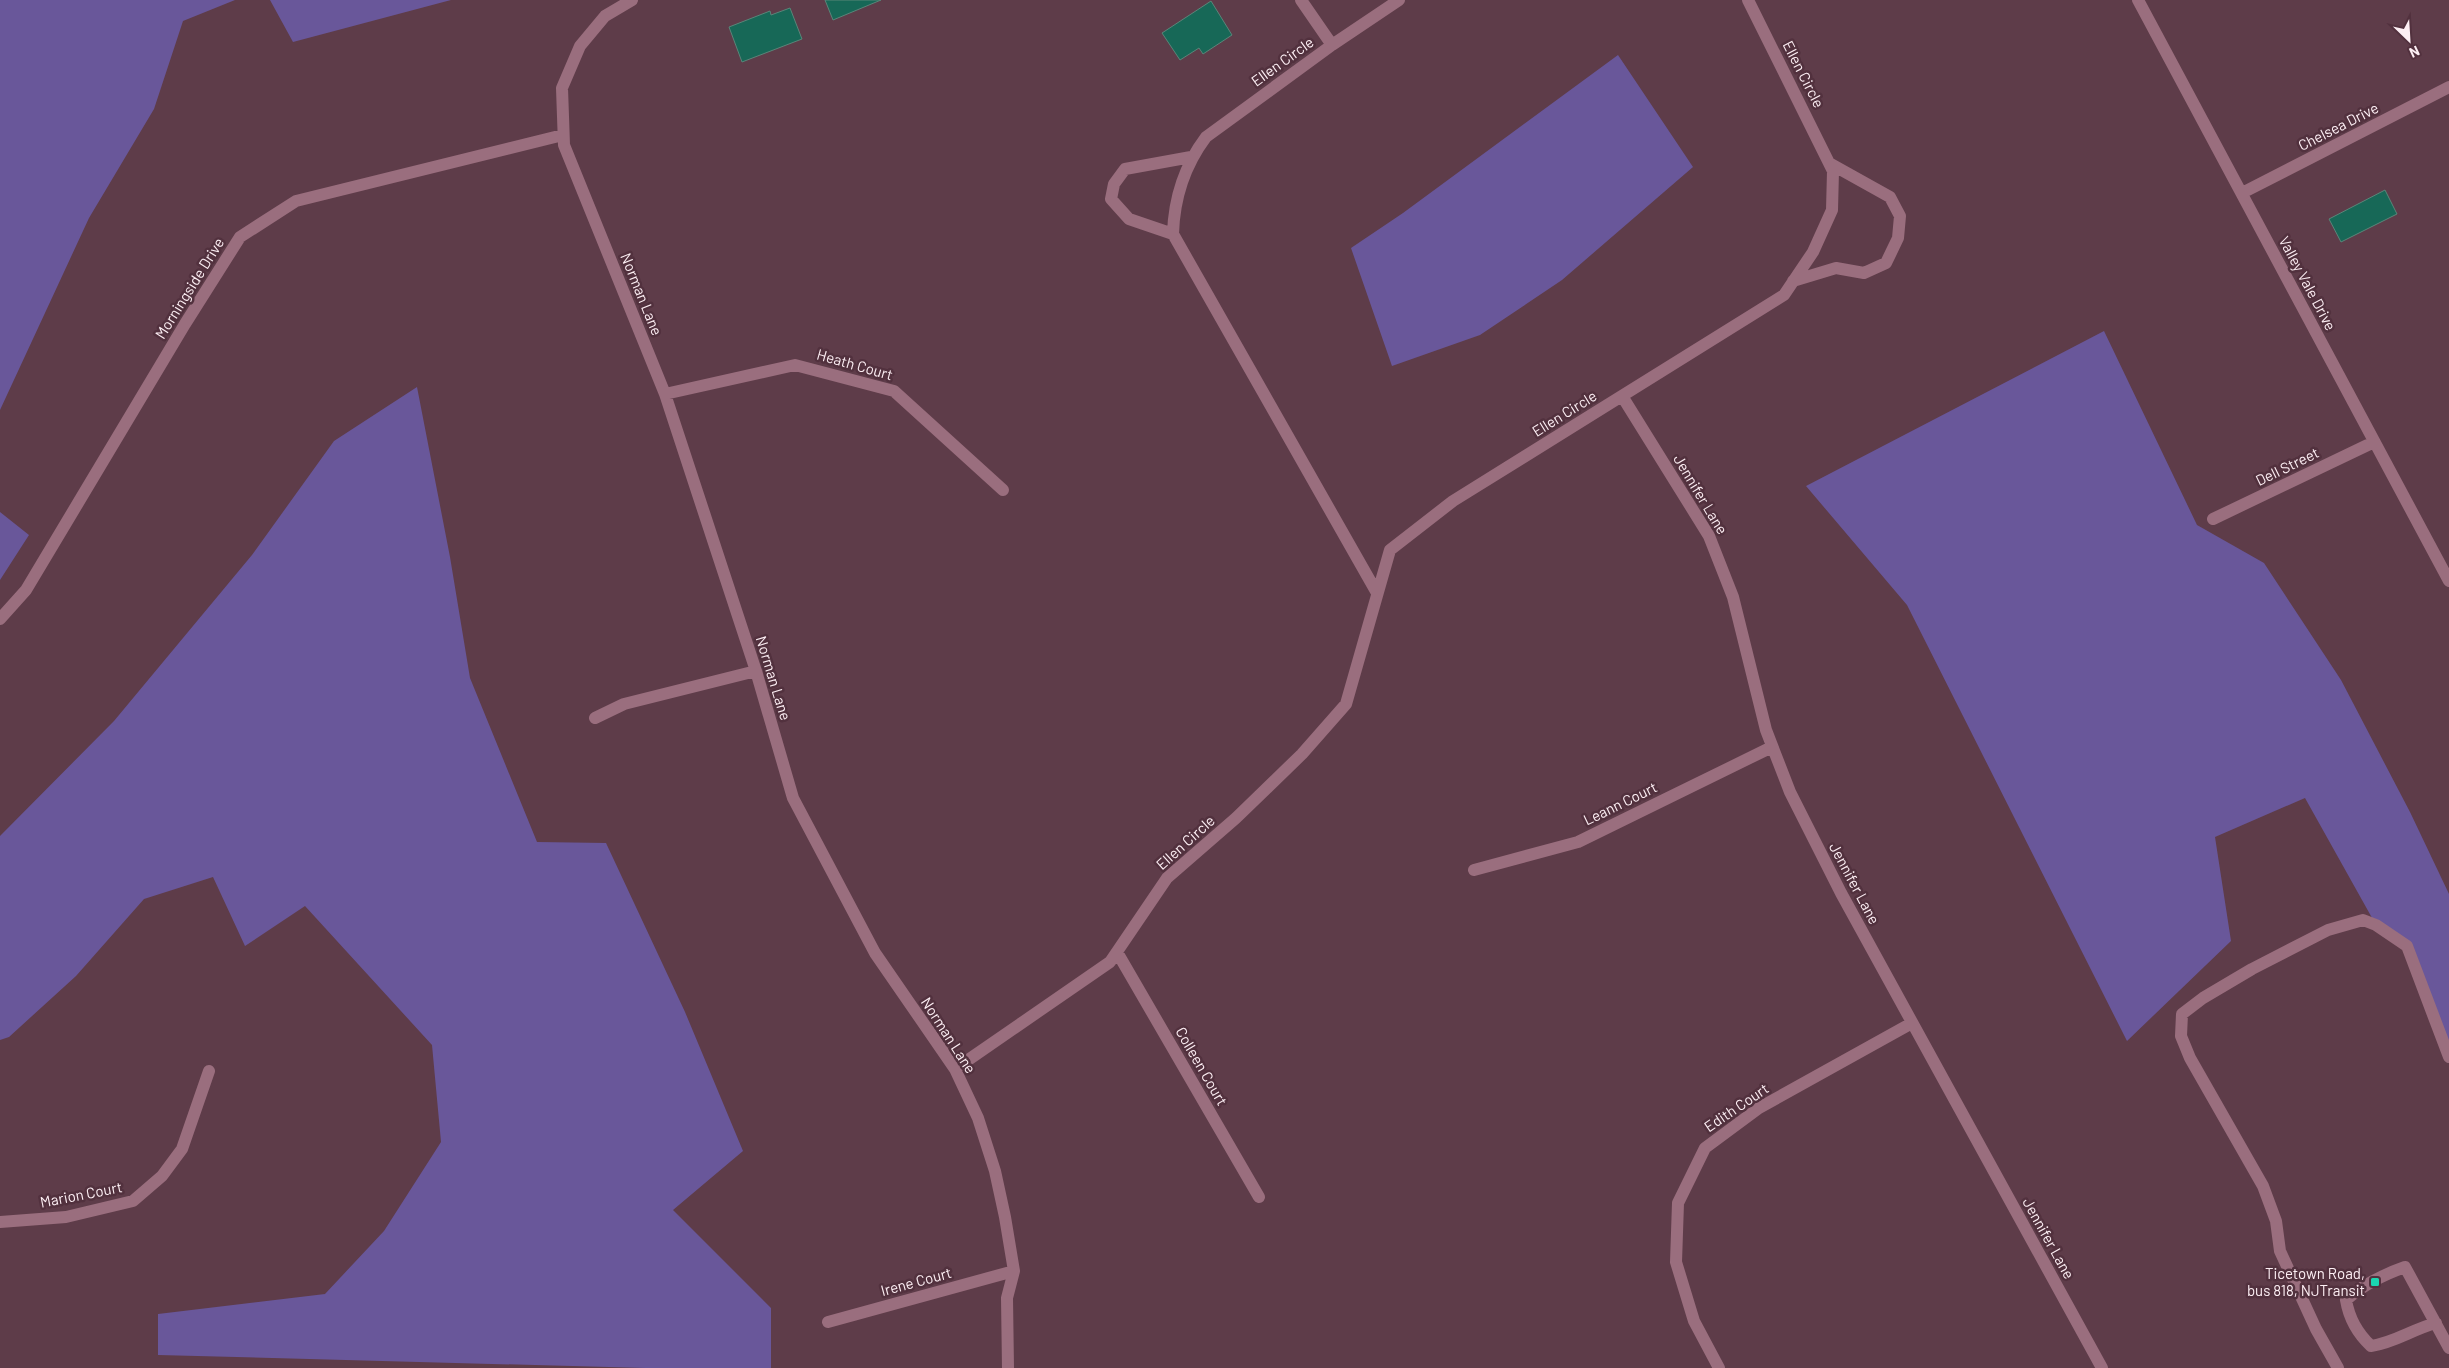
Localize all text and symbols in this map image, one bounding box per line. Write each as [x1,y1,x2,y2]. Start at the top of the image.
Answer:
north arrow [2384,15,2434,65]
street label: Ellen Circle [1247,32,1317,90]
street label: Ellen Circle [1779,38,1829,110]
text: N [2407,43,2423,62]
street label: Chelsea Drive [2295,98,2381,154]
street label: Valley Vale Drive [2276,233,2340,333]
street label: Morningside Drive [151,234,227,342]
street label: Norman Lane [617,250,667,338]
street label: Heath Court [815,345,895,383]
street label: Ellen Circle [1528,386,1600,440]
street label: Dell Street [2252,443,2322,489]
street label: Jennifer Lane [1670,451,1732,537]
street label: Norman Lane [753,634,795,722]
street label: Leann Court [1580,777,1660,829]
street label: Ellen Circle [1152,811,1218,873]
street label: Jennifer Lane [1826,839,1884,927]
street label: Norman Lane [918,994,980,1076]
street label: Colleen Court [1172,1024,1232,1108]
street label: Edith Court [1700,1079,1772,1135]
street label: Marion Court [38,1177,124,1211]
street label: Jennifer Lane [2019,1194,2079,1282]
street label: Irene Court [879,1263,953,1299]
place label: Ticetown Road, bus 818, NJTransit [2247,1264,2365,1299]
marker: Ticetown Road, bus 818, NJTransit [2369,1276,2381,1288]

